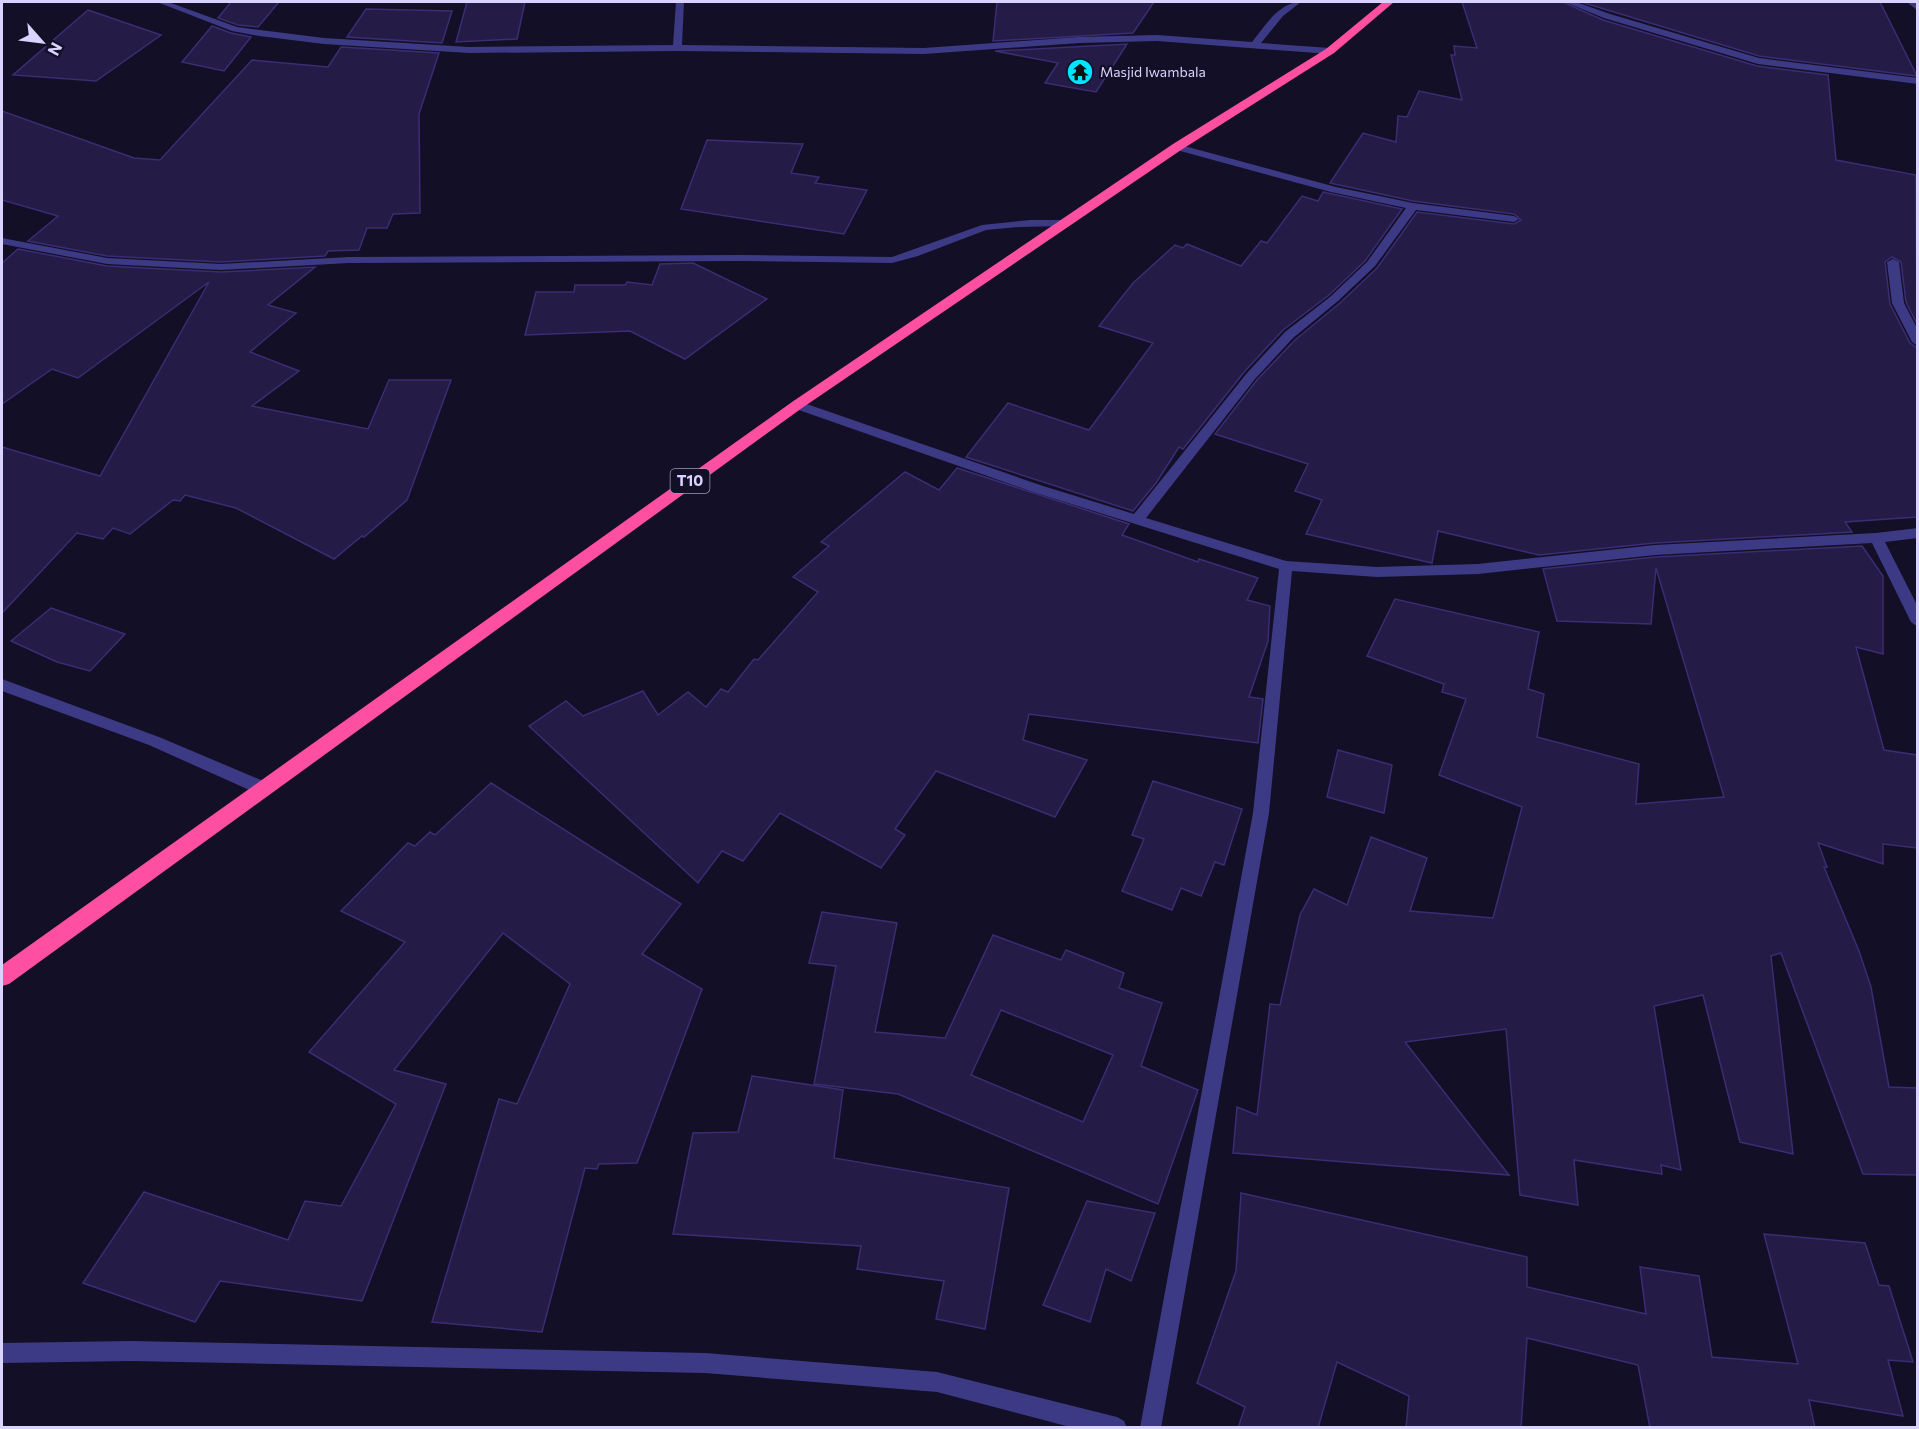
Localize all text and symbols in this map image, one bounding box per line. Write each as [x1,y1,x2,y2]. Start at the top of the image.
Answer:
north arrow [12,12,72,72]
text: N [44,40,67,59]
temple icon: Masjid Iwambala [1065,57,1095,87]
place label: Masjid Iwambala [1100,63,1206,80]
road number: T10 [670,469,710,493]

